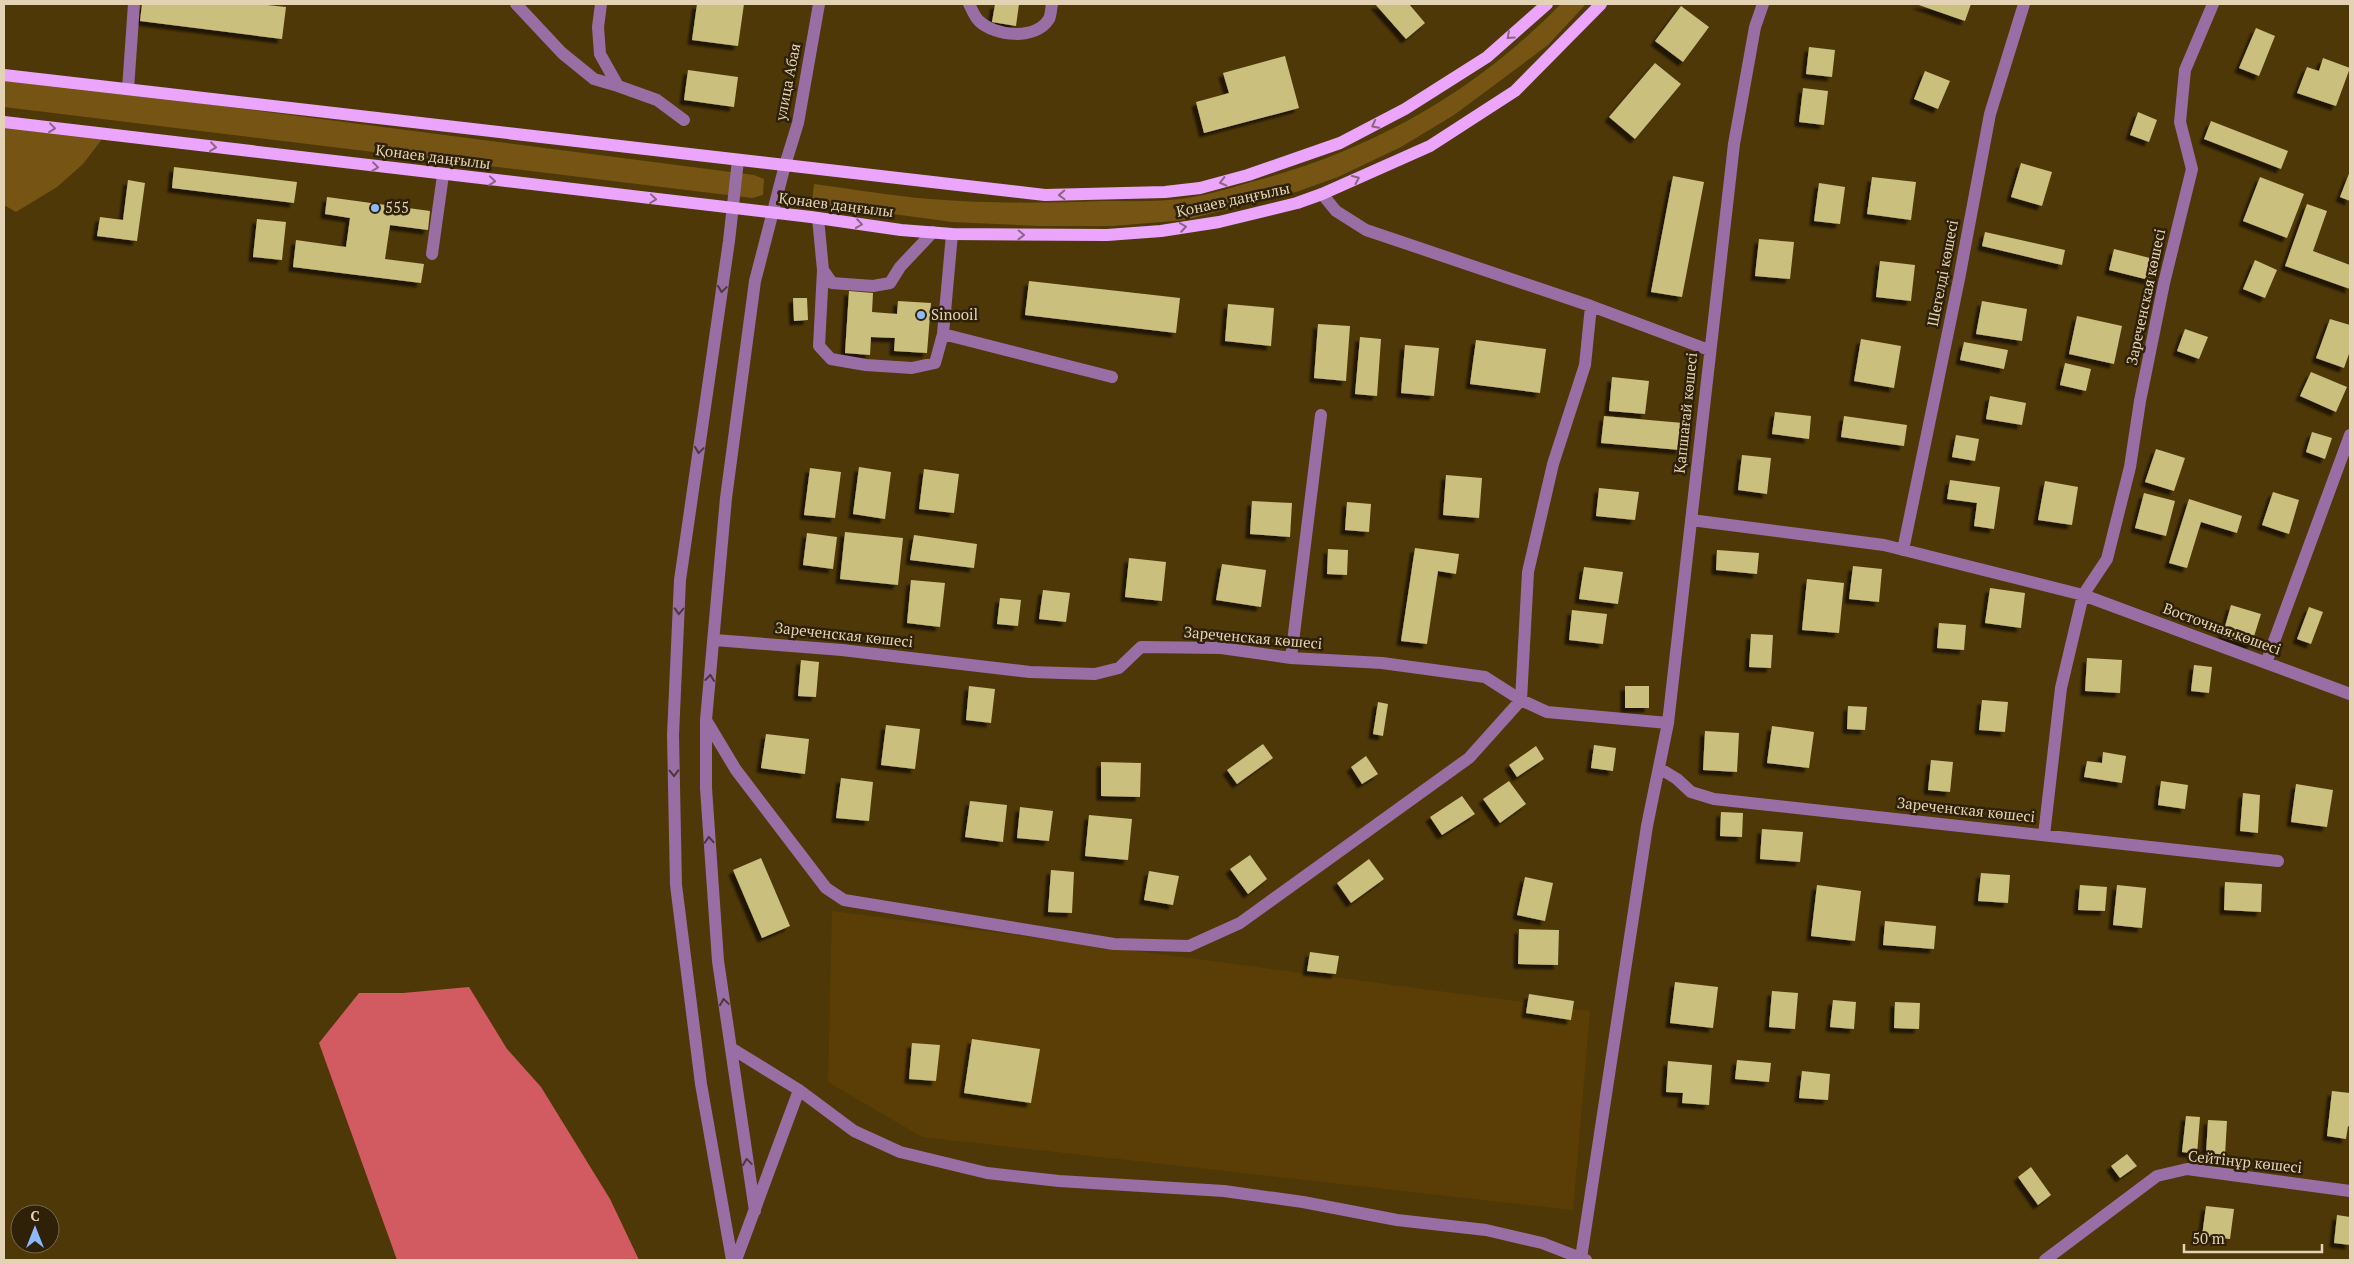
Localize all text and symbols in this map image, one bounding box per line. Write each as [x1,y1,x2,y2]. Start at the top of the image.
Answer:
one-way arrow [1507,30,1516,39]
street label: улица Абая [770,41,804,123]
one-way arrow [1371,119,1380,129]
one-way arrow [48,122,56,133]
street label: Қонаев даңғылы [374,139,492,173]
one-way arrow [210,141,218,152]
one-way arrow [371,161,379,172]
one-way arrow [488,175,496,186]
one-way arrow [1351,175,1360,186]
one-way arrow [1219,176,1227,186]
street label: Қонаев даңғылы [1174,177,1292,221]
street label: Қонаев даңғылы [777,187,895,221]
one-way arrow [1057,190,1065,200]
one-way arrow [649,193,657,204]
place label: 555 [385,197,409,217]
marker: 555 [369,202,381,214]
one-way arrow [855,218,863,229]
street label: Шегелді көшесі [1922,218,1962,328]
one-way arrow [1179,223,1187,233]
street label: Зареченская көшесі [2121,227,2169,367]
one-way arrow [1018,230,1025,240]
one-way arrow [718,285,728,294]
place label: Sinooil [931,304,978,324]
marker: Sinooil [915,309,927,321]
street label: Қапшағай көшесі [1669,351,1701,474]
one-way arrow [694,446,705,454]
street label: Восточная көшесі [2161,597,2284,659]
one-way arrow [673,607,684,615]
street label: Зареченская көшесі [774,617,914,651]
street label: Зареченская көшесі [1183,621,1323,653]
one-way arrow [704,674,715,682]
one-way arrow [669,770,679,778]
street label: Зареченская көшесі [1896,792,2036,826]
one-way arrow [704,836,715,844]
one-way arrow [719,997,730,1005]
street label: Сейтінұр көшесі [2187,1145,2303,1177]
one-way arrow [743,1158,753,1167]
north arrow [10,1204,60,1254]
text: С [30,1206,40,1225]
scale bar [2184,1222,2322,1254]
text: 50 m [2192,1228,2225,1248]

